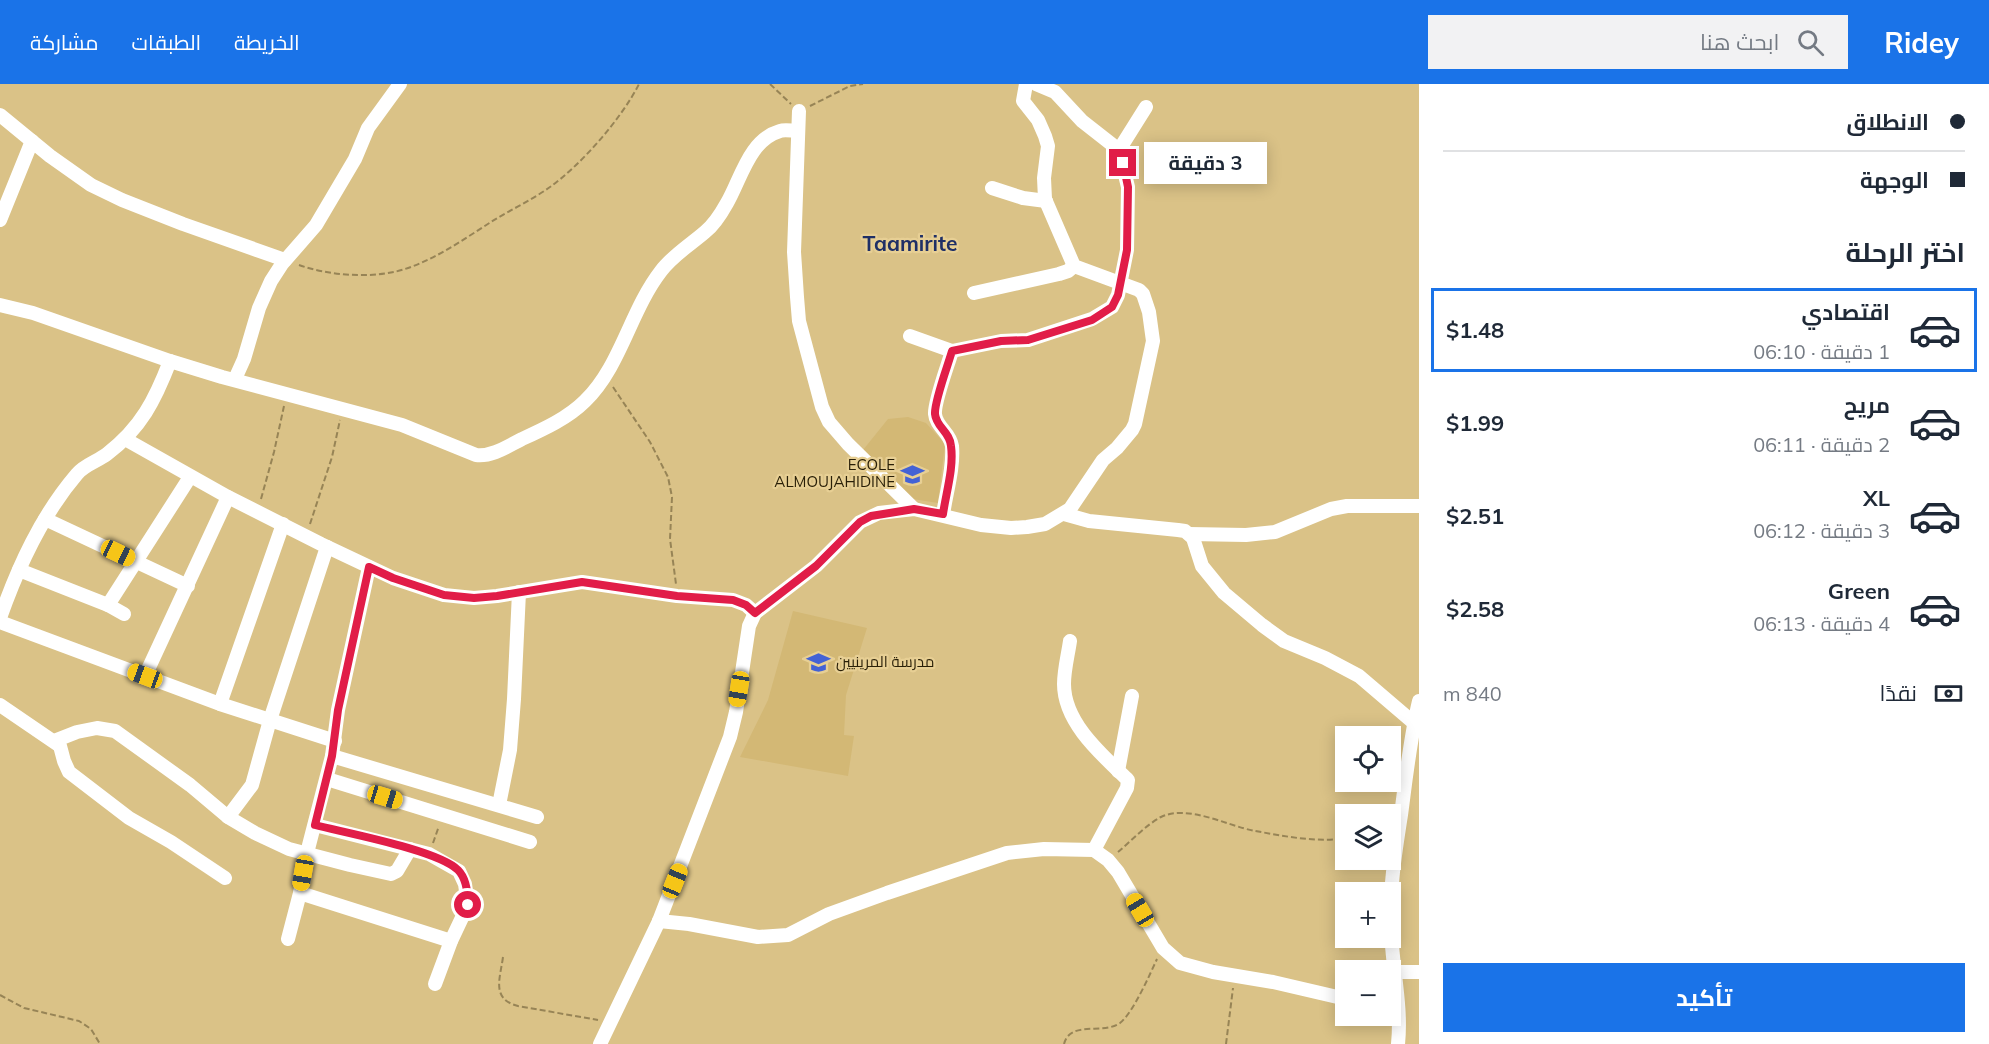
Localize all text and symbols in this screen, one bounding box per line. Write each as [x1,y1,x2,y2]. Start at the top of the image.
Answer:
search box [1428,15,1848,69]
text: Ridey [1884,25,1959,60]
icon: search [1794,26,1827,59]
text: ابحث هنا [1700,28,1779,56]
text: مشاركة [30,29,99,55]
text: الطبقات [132,29,201,55]
text: الخريطة [234,29,300,55]
text: الانطلاق [1846,108,1929,136]
callout: 3 دقيقة [1144,142,1267,184]
route end [1109,149,1136,176]
text: 3 دقيقة [1168,150,1243,175]
text: الوجهة [1860,166,1929,194]
district label: Taamirite [863,230,957,256]
text: اختر الرحلة [1845,235,1965,269]
text: اقتصادي [1801,298,1890,326]
icon: car [1908,303,1962,357]
text: $1.48 [1446,316,1504,344]
text: 1 دقيقة · 06:10 [1753,339,1890,364]
text: مريح [1844,391,1890,419]
icon: car [1908,396,1962,450]
text: $1.99 [1446,409,1504,437]
text: 2 دقيقة · 06:11 [1753,432,1890,457]
place label: ECOLE ALMOUJAHIDINE [774,455,895,491]
school or university icon: ECOLE ALMOUJAHIDINE [900,461,926,487]
text: XL [1863,484,1890,512]
icon: car [1908,489,1962,543]
text: $2.51 [1446,502,1504,530]
text: 3 دقيقة · 06:12 [1753,518,1890,543]
car [98,537,138,569]
text: Green [1828,577,1890,605]
icon: car [1908,582,1962,636]
text: $2.58 [1446,595,1504,623]
text: 4 دقيقة · 06:13 [1753,611,1890,636]
school or university icon: مدرسة المرينيين [805,649,831,675]
place label: مدرسة المرينيين [836,652,934,672]
car [125,661,165,691]
car [727,670,751,708]
icon: cash [1932,677,1965,710]
text: نقدًا [1879,679,1917,707]
text: 840 m [1443,681,1502,706]
map controls [1335,726,1401,1026]
button: locate [1335,726,1401,792]
car [365,783,405,811]
button: layers [1335,804,1401,870]
car [291,854,315,892]
car [660,861,690,901]
button: + [1335,882,1401,948]
car [1123,890,1157,930]
route start [454,891,481,918]
button: − [1335,960,1401,1026]
button: تأكيد [1443,963,1965,1032]

